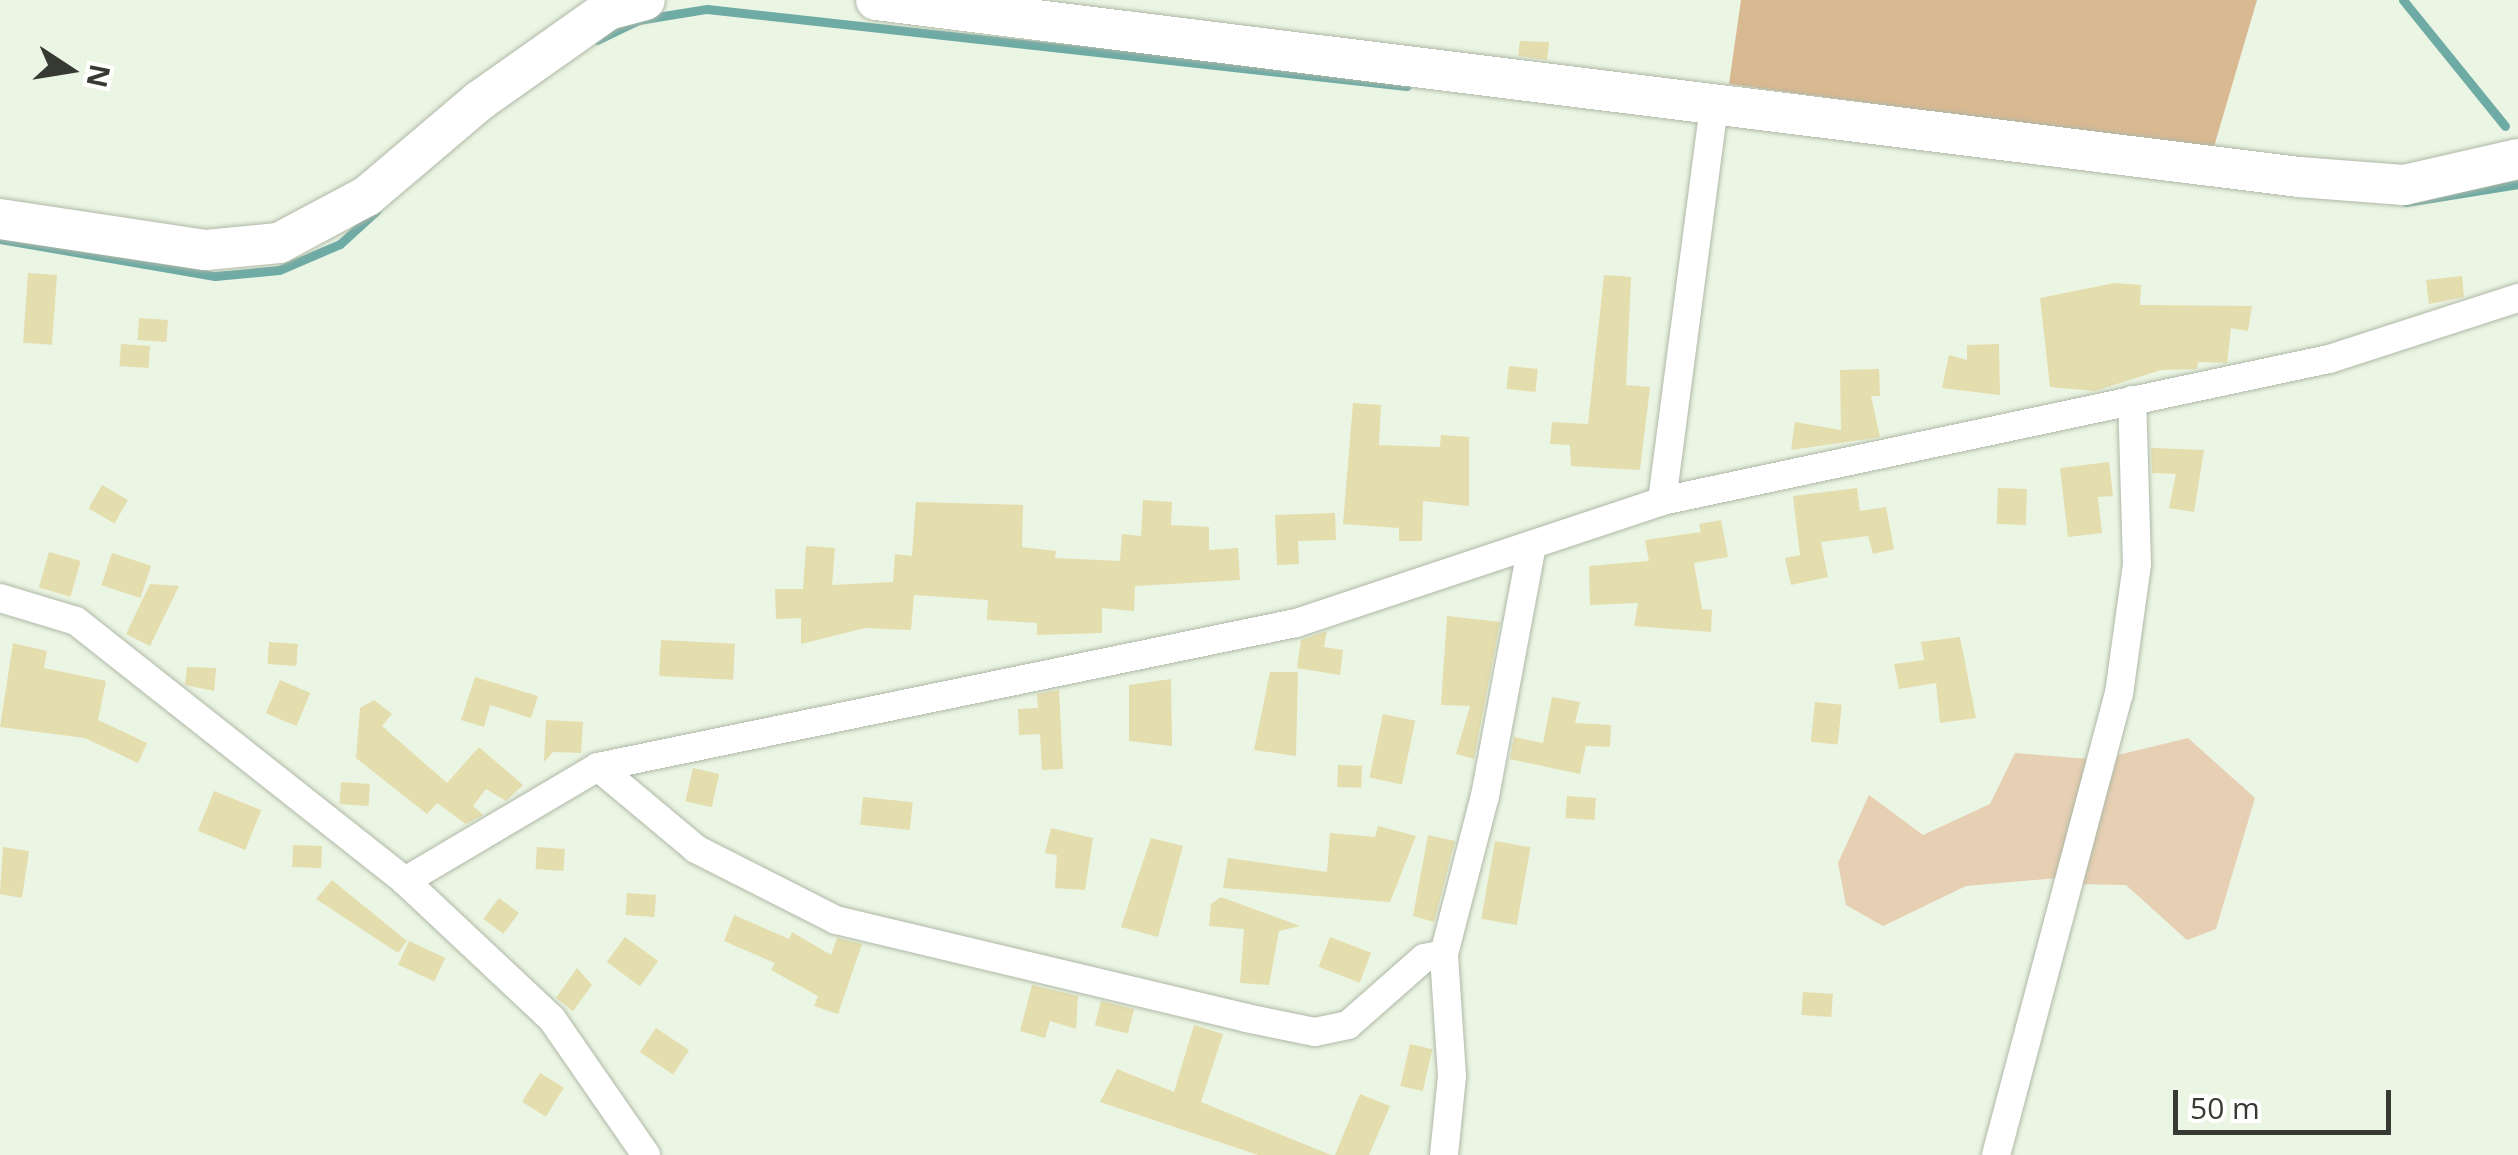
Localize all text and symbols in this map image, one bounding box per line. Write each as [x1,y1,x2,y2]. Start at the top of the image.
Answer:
north arrow [20,20,120,120]
text: N [78,61,120,91]
scale bar [2178,1070,2396,1132]
text: 50 m [2190,1087,2260,1128]

